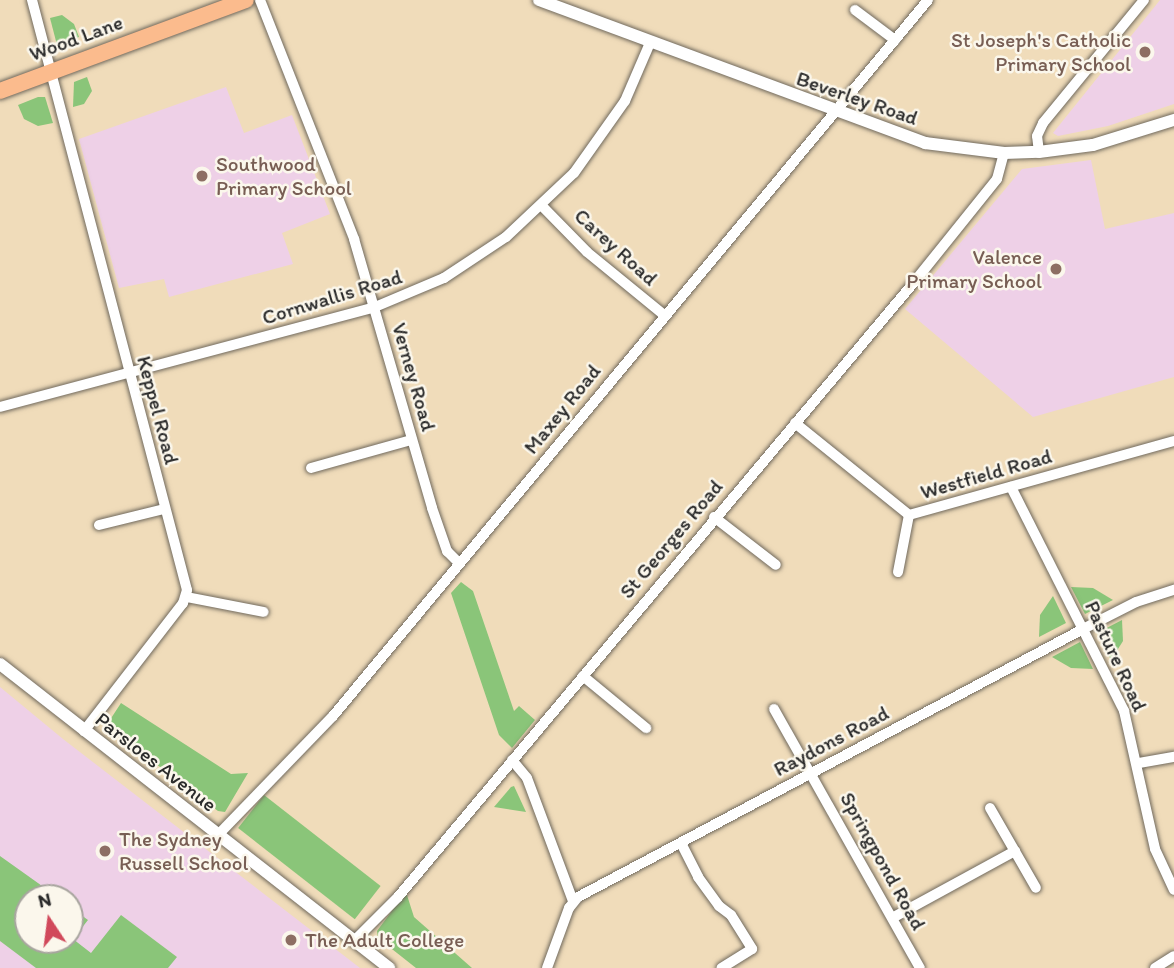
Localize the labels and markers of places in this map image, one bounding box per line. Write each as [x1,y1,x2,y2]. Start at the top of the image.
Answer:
place label: St Joseph's Catholic Primary School [952,27,1131,77]
marker: St Joseph's Catholic Primary School [1137,44,1153,60]
place label: Southwood Primary School [216,151,352,201]
marker: Southwood Primary School [194,168,210,184]
place label: Valence Primary School [906,244,1042,294]
marker: Valence Primary School [1048,261,1064,277]
place label: The Sydney Russell School [119,826,248,876]
marker: The Sydney Russell School [97,843,113,859]
place label: The Adult College [305,927,465,953]
marker: The Adult College [283,932,299,948]

